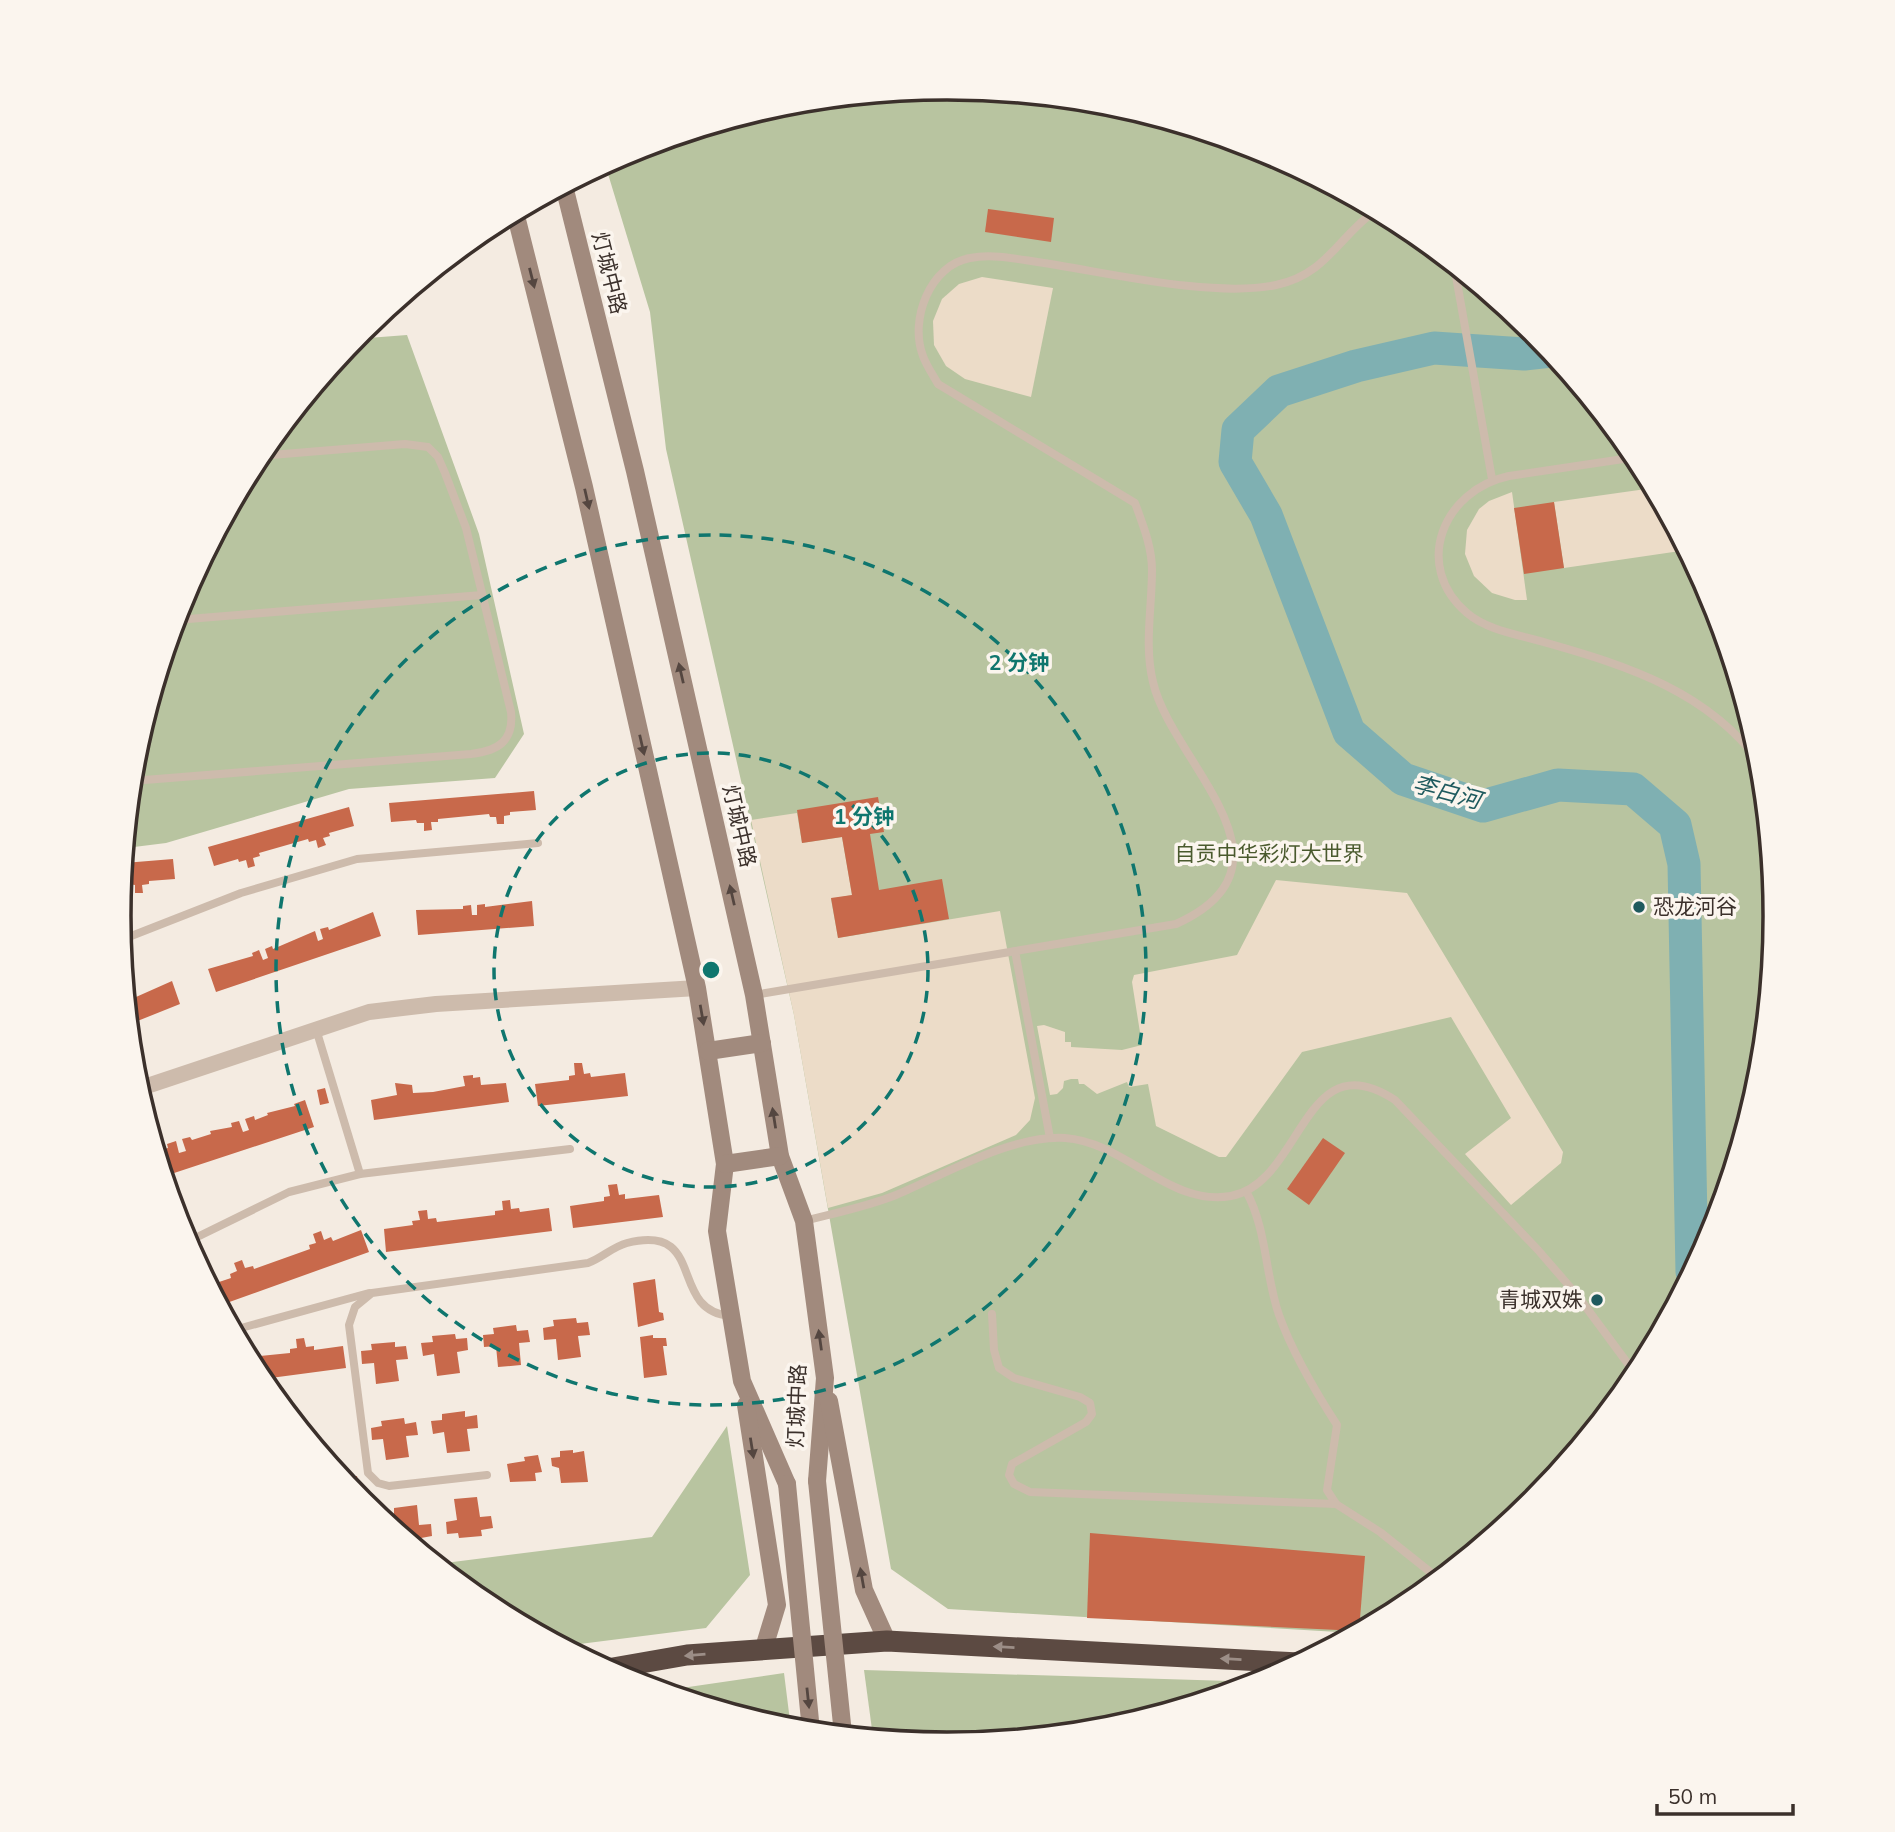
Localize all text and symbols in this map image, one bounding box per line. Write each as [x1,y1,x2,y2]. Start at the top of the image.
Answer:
street label: 灯城中路 [587,229,633,317]
one-way arrow [527,268,538,290]
one-way arrow [582,488,593,510]
text: 2 分钟 [989,649,1049,675]
one-way arrow [675,662,686,684]
one-way arrow [637,734,648,756]
water label: 李白河 [1410,769,1488,815]
street label: 灯城中路 [718,782,762,870]
text: 1 分钟 [834,803,894,829]
park label: 自贡中华彩灯大世界 [1175,840,1364,866]
one-way arrow [726,884,737,906]
place label: 恐龙河谷 [1653,893,1737,919]
marker: 恐龙河谷 [1631,899,1647,915]
centre of rings [699,958,723,982]
one-way arrow [697,1004,708,1026]
one-way arrow [768,1107,779,1129]
place label: 青城双姝 [1499,1286,1583,1312]
marker: 青城双姝 [1589,1292,1605,1308]
one-way arrow [814,1329,825,1351]
street label: 灯城中路 [782,1364,810,1448]
one-way arrow [747,1438,758,1460]
one-way arrow [856,1567,867,1589]
one-way arrow [993,1641,1015,1652]
one-way arrow [684,1650,706,1661]
one-way arrow [1220,1653,1242,1664]
one-way arrow [803,1687,814,1709]
scale bar [1657,1772,1794,1816]
text: 50 m [1668,1783,1717,1809]

